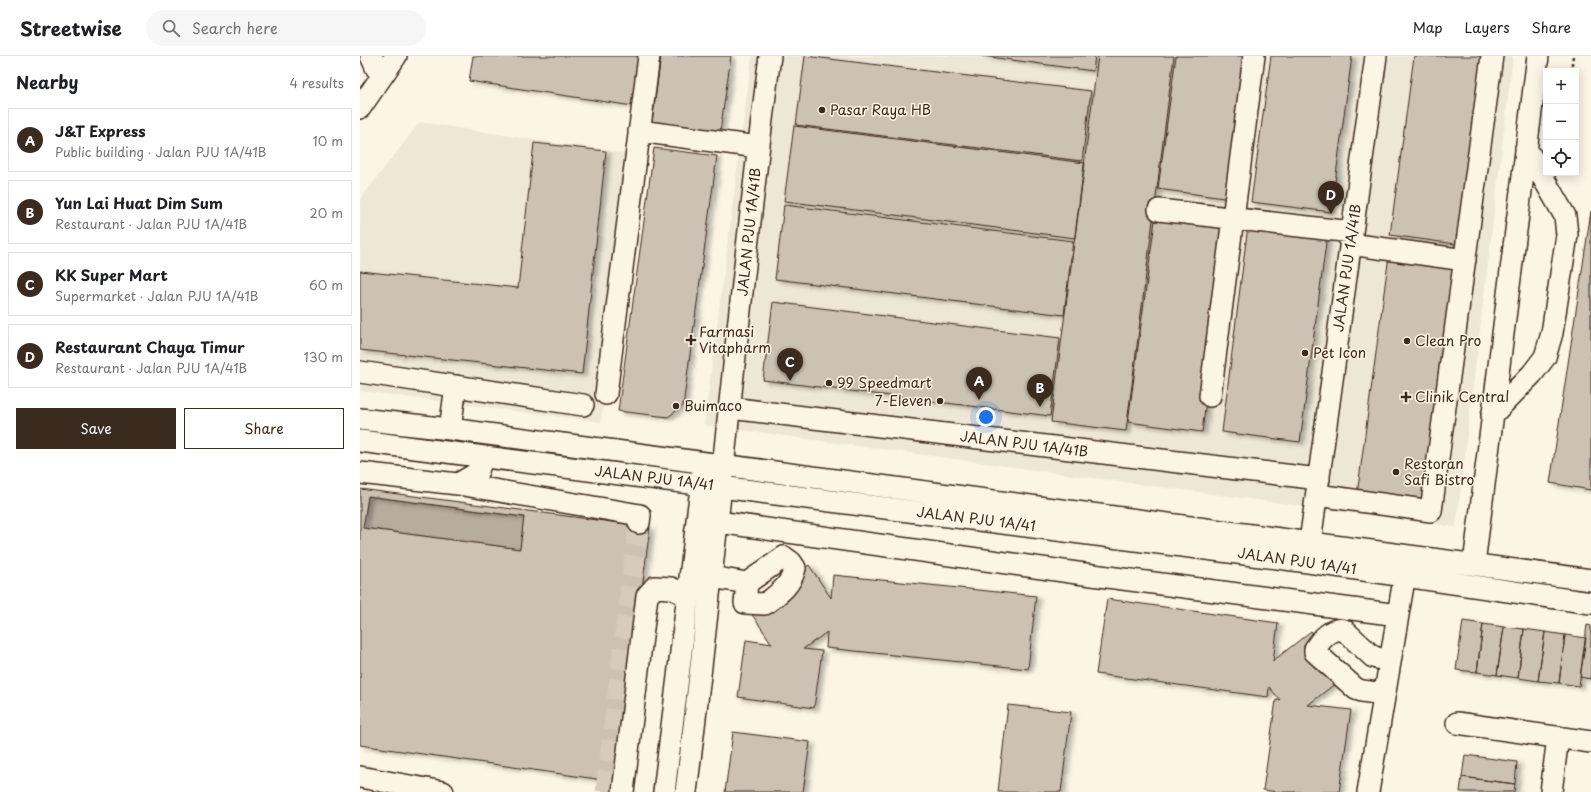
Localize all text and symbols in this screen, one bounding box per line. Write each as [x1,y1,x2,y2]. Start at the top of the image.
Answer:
search box [146,10,426,46]
text: Streetwise [20,14,122,42]
text: Search here [192,16,278,39]
icon: search [160,17,182,39]
text: Map [1413,17,1443,38]
text: Layers [1465,17,1510,38]
text: Share [1532,17,1571,38]
map controls [1543,68,1579,176]
button: + [1543,68,1579,104]
text: Nearby [16,69,78,95]
text: 4 results [290,73,344,92]
place label: Pasar Raya HB [830,99,931,120]
button: − [1543,104,1579,140]
marker: Pasar Raya HB [817,105,827,115]
text: J&T Express [55,119,146,142]
text: A [25,131,35,150]
text: 10 m [313,131,343,150]
button: locate [1543,140,1579,176]
text: Public building · Jalan PJU 1A/41B [55,142,266,161]
street label: JALAN PJU 1A/41B [731,167,766,297]
pin: D [1318,181,1344,214]
text: Yun Lai Huat Dim Sum [55,191,223,214]
text: B [26,203,34,222]
text: 20 m [309,203,343,222]
street label: JALAN PJU 1A/41B [1327,203,1366,333]
text: Restaurant · Jalan PJU 1A/41B [55,214,247,233]
text: KK Super Mart [55,263,168,286]
text: C [25,275,35,294]
text: 60 m [309,275,343,294]
text: Supermarket · Jalan PJU 1A/41B [55,286,258,305]
place label: Farmasi Vitapharm [699,321,771,358]
place label: Clean Pro [1415,330,1482,351]
text: Restaurant Chaya Timur [55,335,245,358]
marker: Farmasi Vitapharm [686,335,696,345]
marker: Clean Pro [1402,336,1412,346]
place label: Pet Icon [1313,342,1366,363]
text: D [25,347,35,366]
text: 130 m [304,347,343,366]
pin: C [777,348,803,381]
marker: Pet Icon [1300,348,1310,358]
text: Restaurant · Jalan PJU 1A/41B [55,358,247,377]
pin: A [966,367,992,400]
place label: 99 Speedmart [837,372,932,393]
pin: B [1027,374,1053,407]
marker: 99 Speedmart [824,378,834,388]
place label: Clinik Central [1415,386,1509,407]
place label: 7-Eleven [875,390,932,411]
marker: Clinik Central [1400,391,1412,403]
place label: Buimaco [684,395,742,416]
marker: 7-Eleven [935,396,945,406]
marker: Buimaco [671,401,681,411]
your location [976,407,996,427]
button: Save [16,408,176,449]
button: Share [184,408,344,449]
street label: JALAN PJU 1A/41B [959,425,1089,462]
place label: Restoran Safi Bistro [1404,453,1475,490]
street label: JALAN PJU 1A/41 [593,460,715,495]
marker: Restoran Safi Bistro [1391,467,1401,477]
street label: JALAN PJU 1A/41 [915,501,1037,536]
street label: JALAN PJU 1A/41 [1236,542,1358,579]

